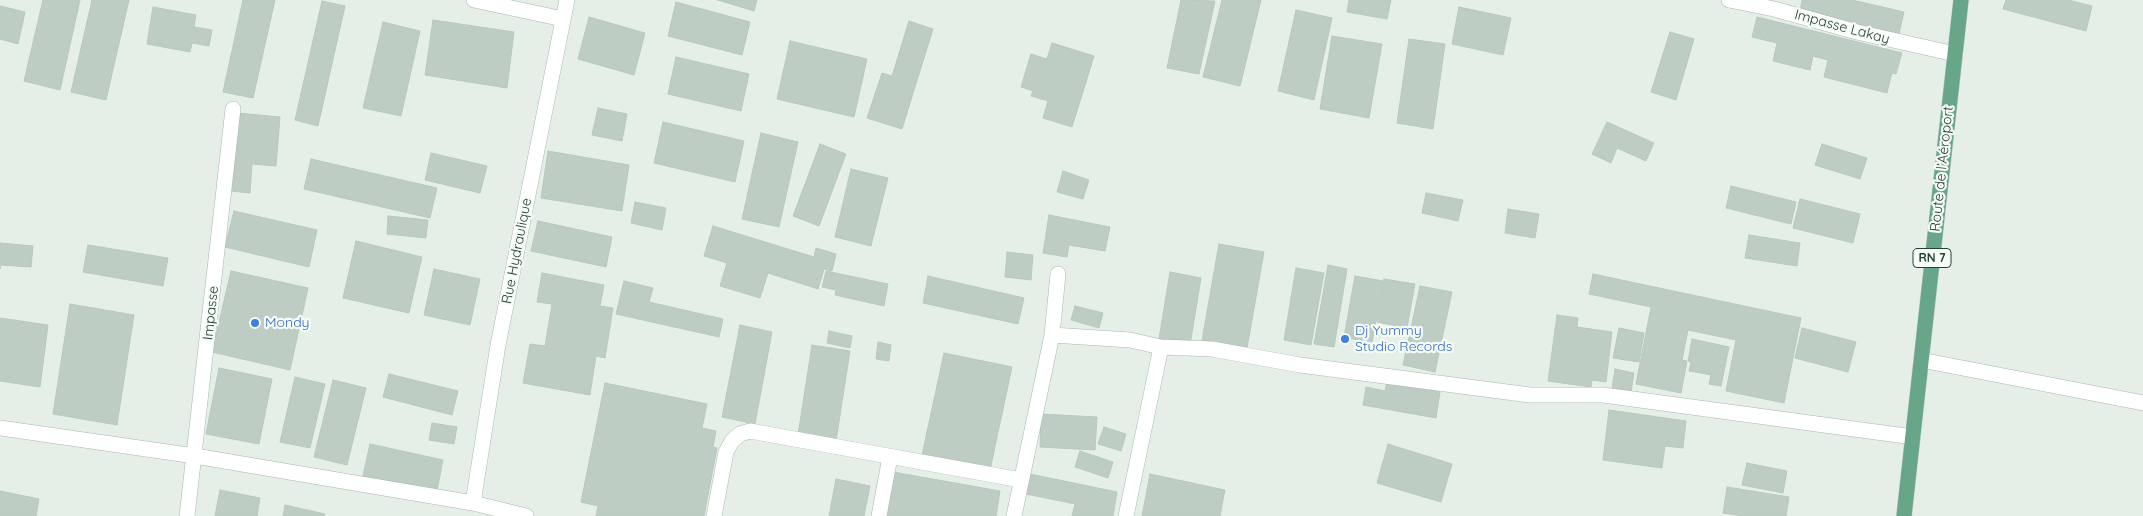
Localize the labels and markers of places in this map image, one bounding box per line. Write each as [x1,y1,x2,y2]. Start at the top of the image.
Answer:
place label: Mondy [265,315,310,331]
marker: Mondy [249,317,261,329]
place label: Dj Yummy Studio Records [1355,323,1452,356]
marker: Dj Yummy Studio Records [1339,333,1351,345]

